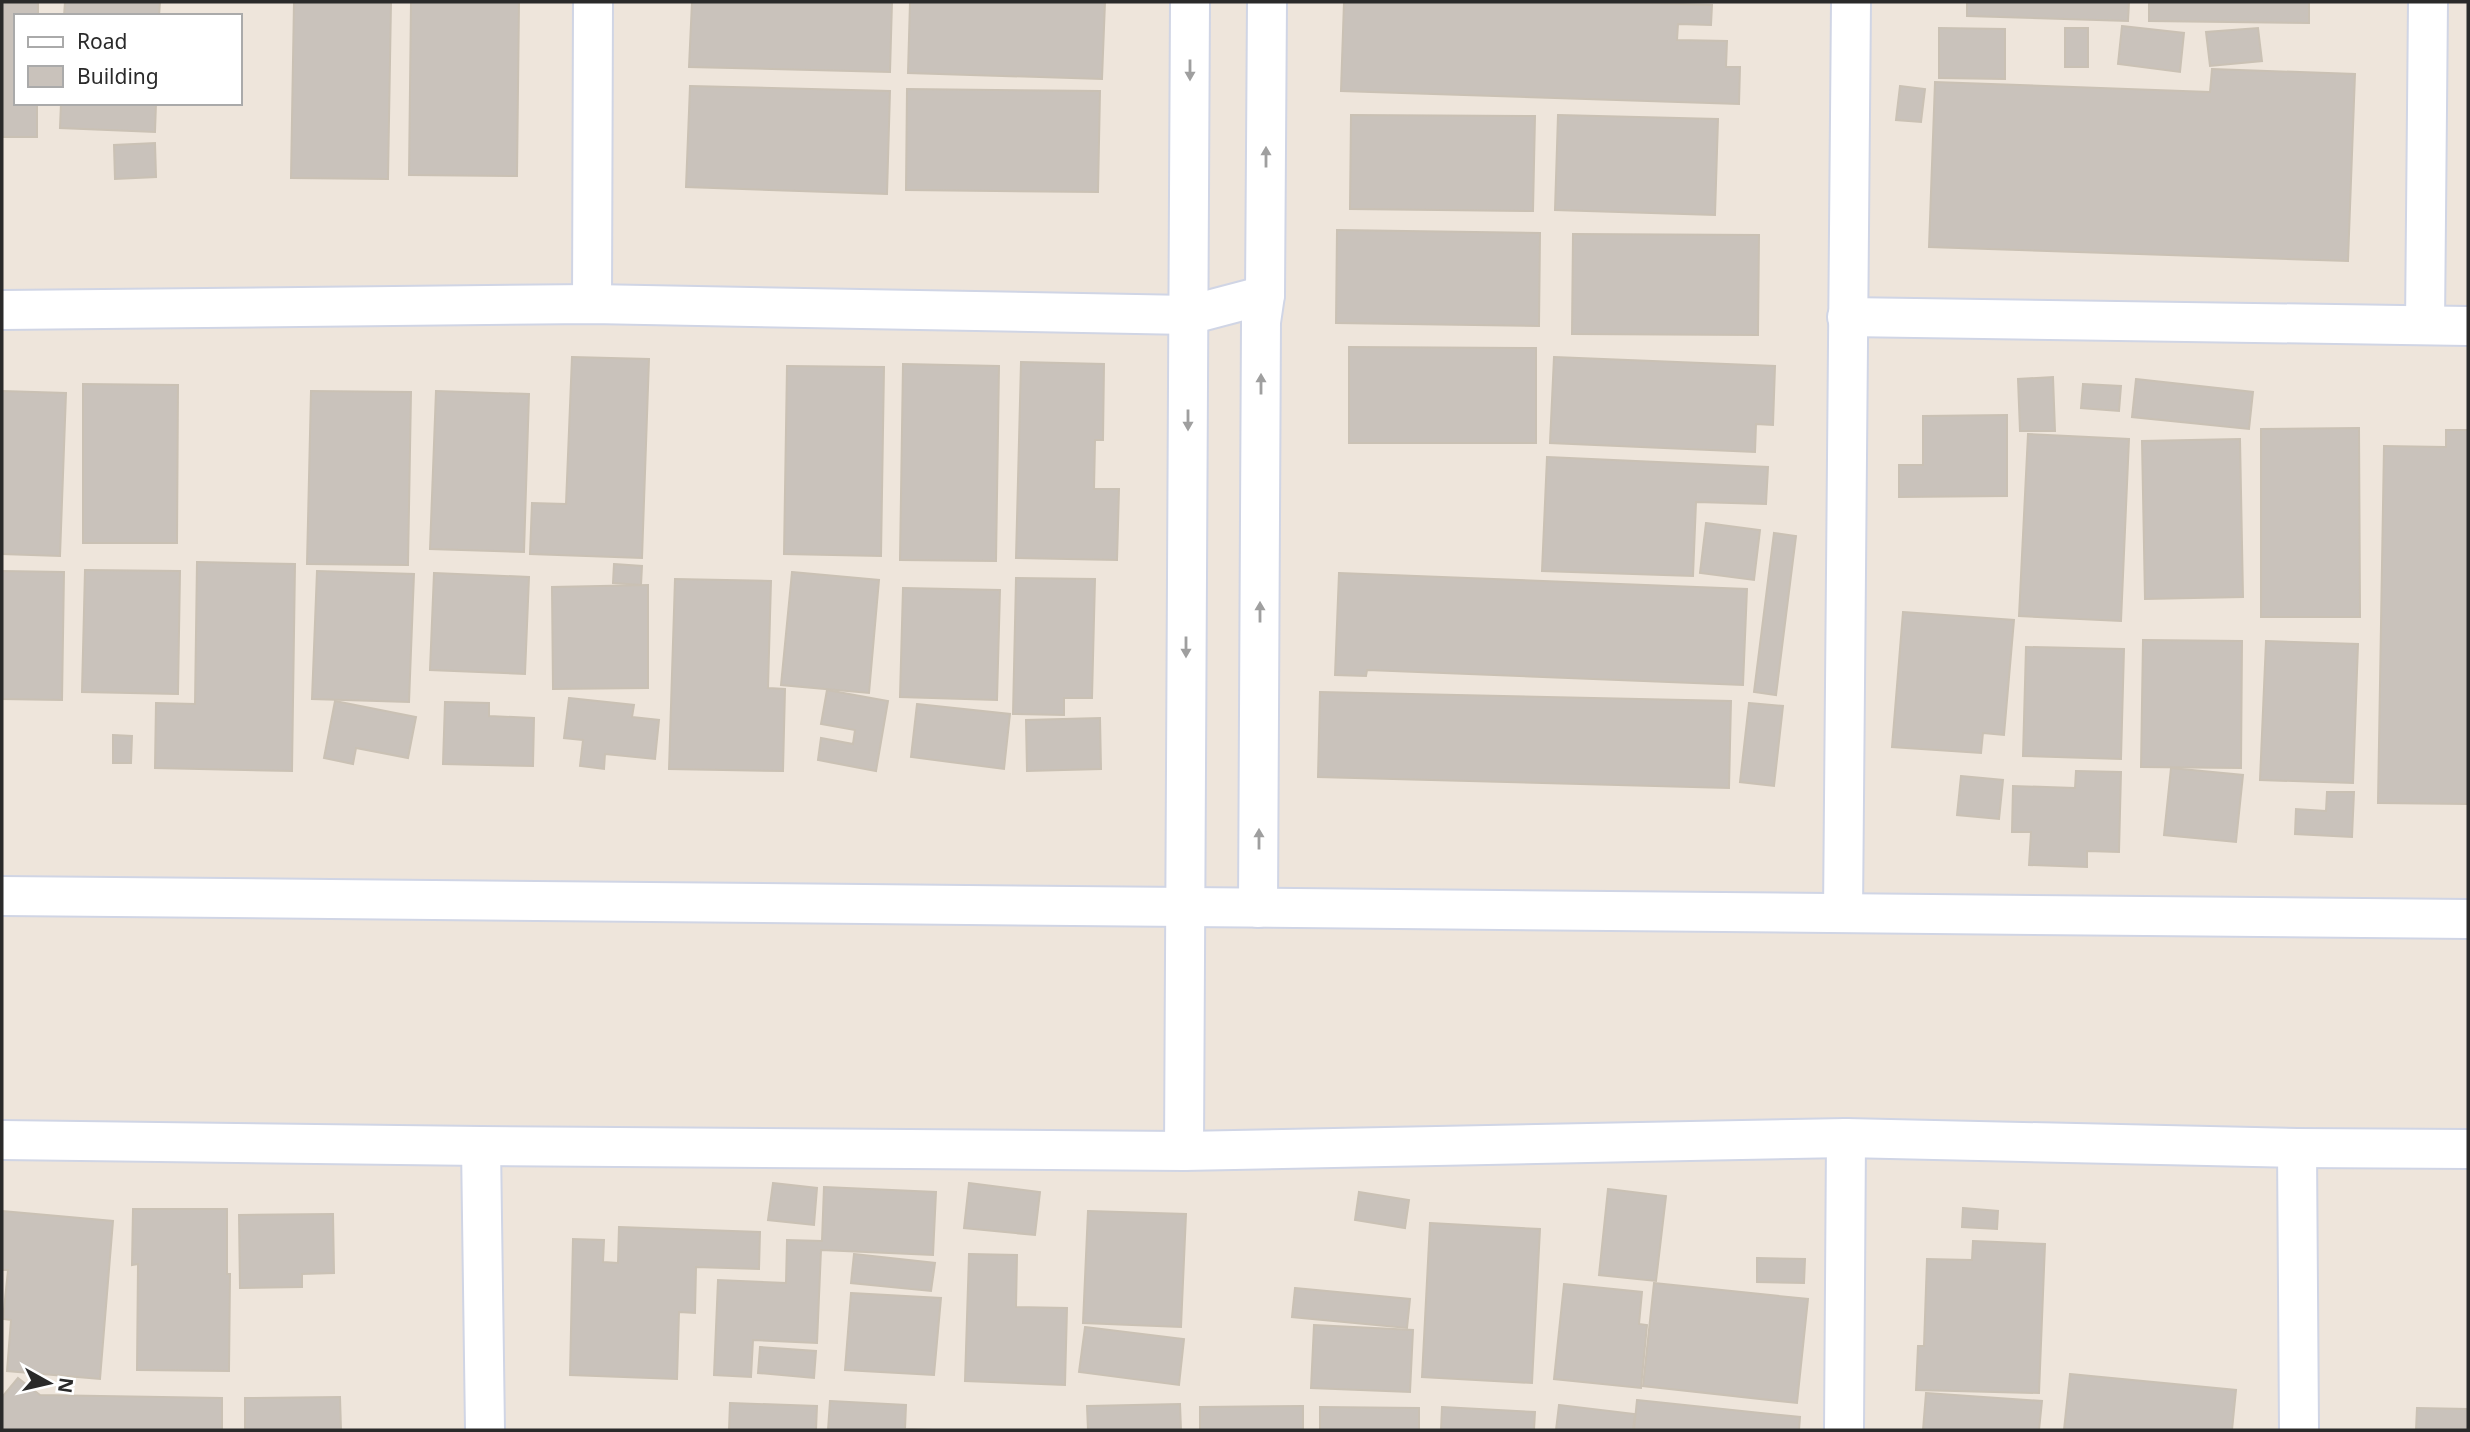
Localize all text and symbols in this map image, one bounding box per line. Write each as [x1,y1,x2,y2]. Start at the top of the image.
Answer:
legend [14,14,242,105]
text: Road [77,27,127,55]
one-way arrow [1184,59,1196,81]
text: Building [77,62,159,90]
one-way arrow [1260,146,1272,168]
one-way arrow [1255,373,1267,395]
one-way arrow [1182,409,1194,431]
one-way arrow [1254,601,1266,623]
one-way arrow [1180,637,1192,659]
one-way arrow [1253,828,1264,850]
north arrow [14,1348,84,1418]
text: N [52,1376,80,1395]

